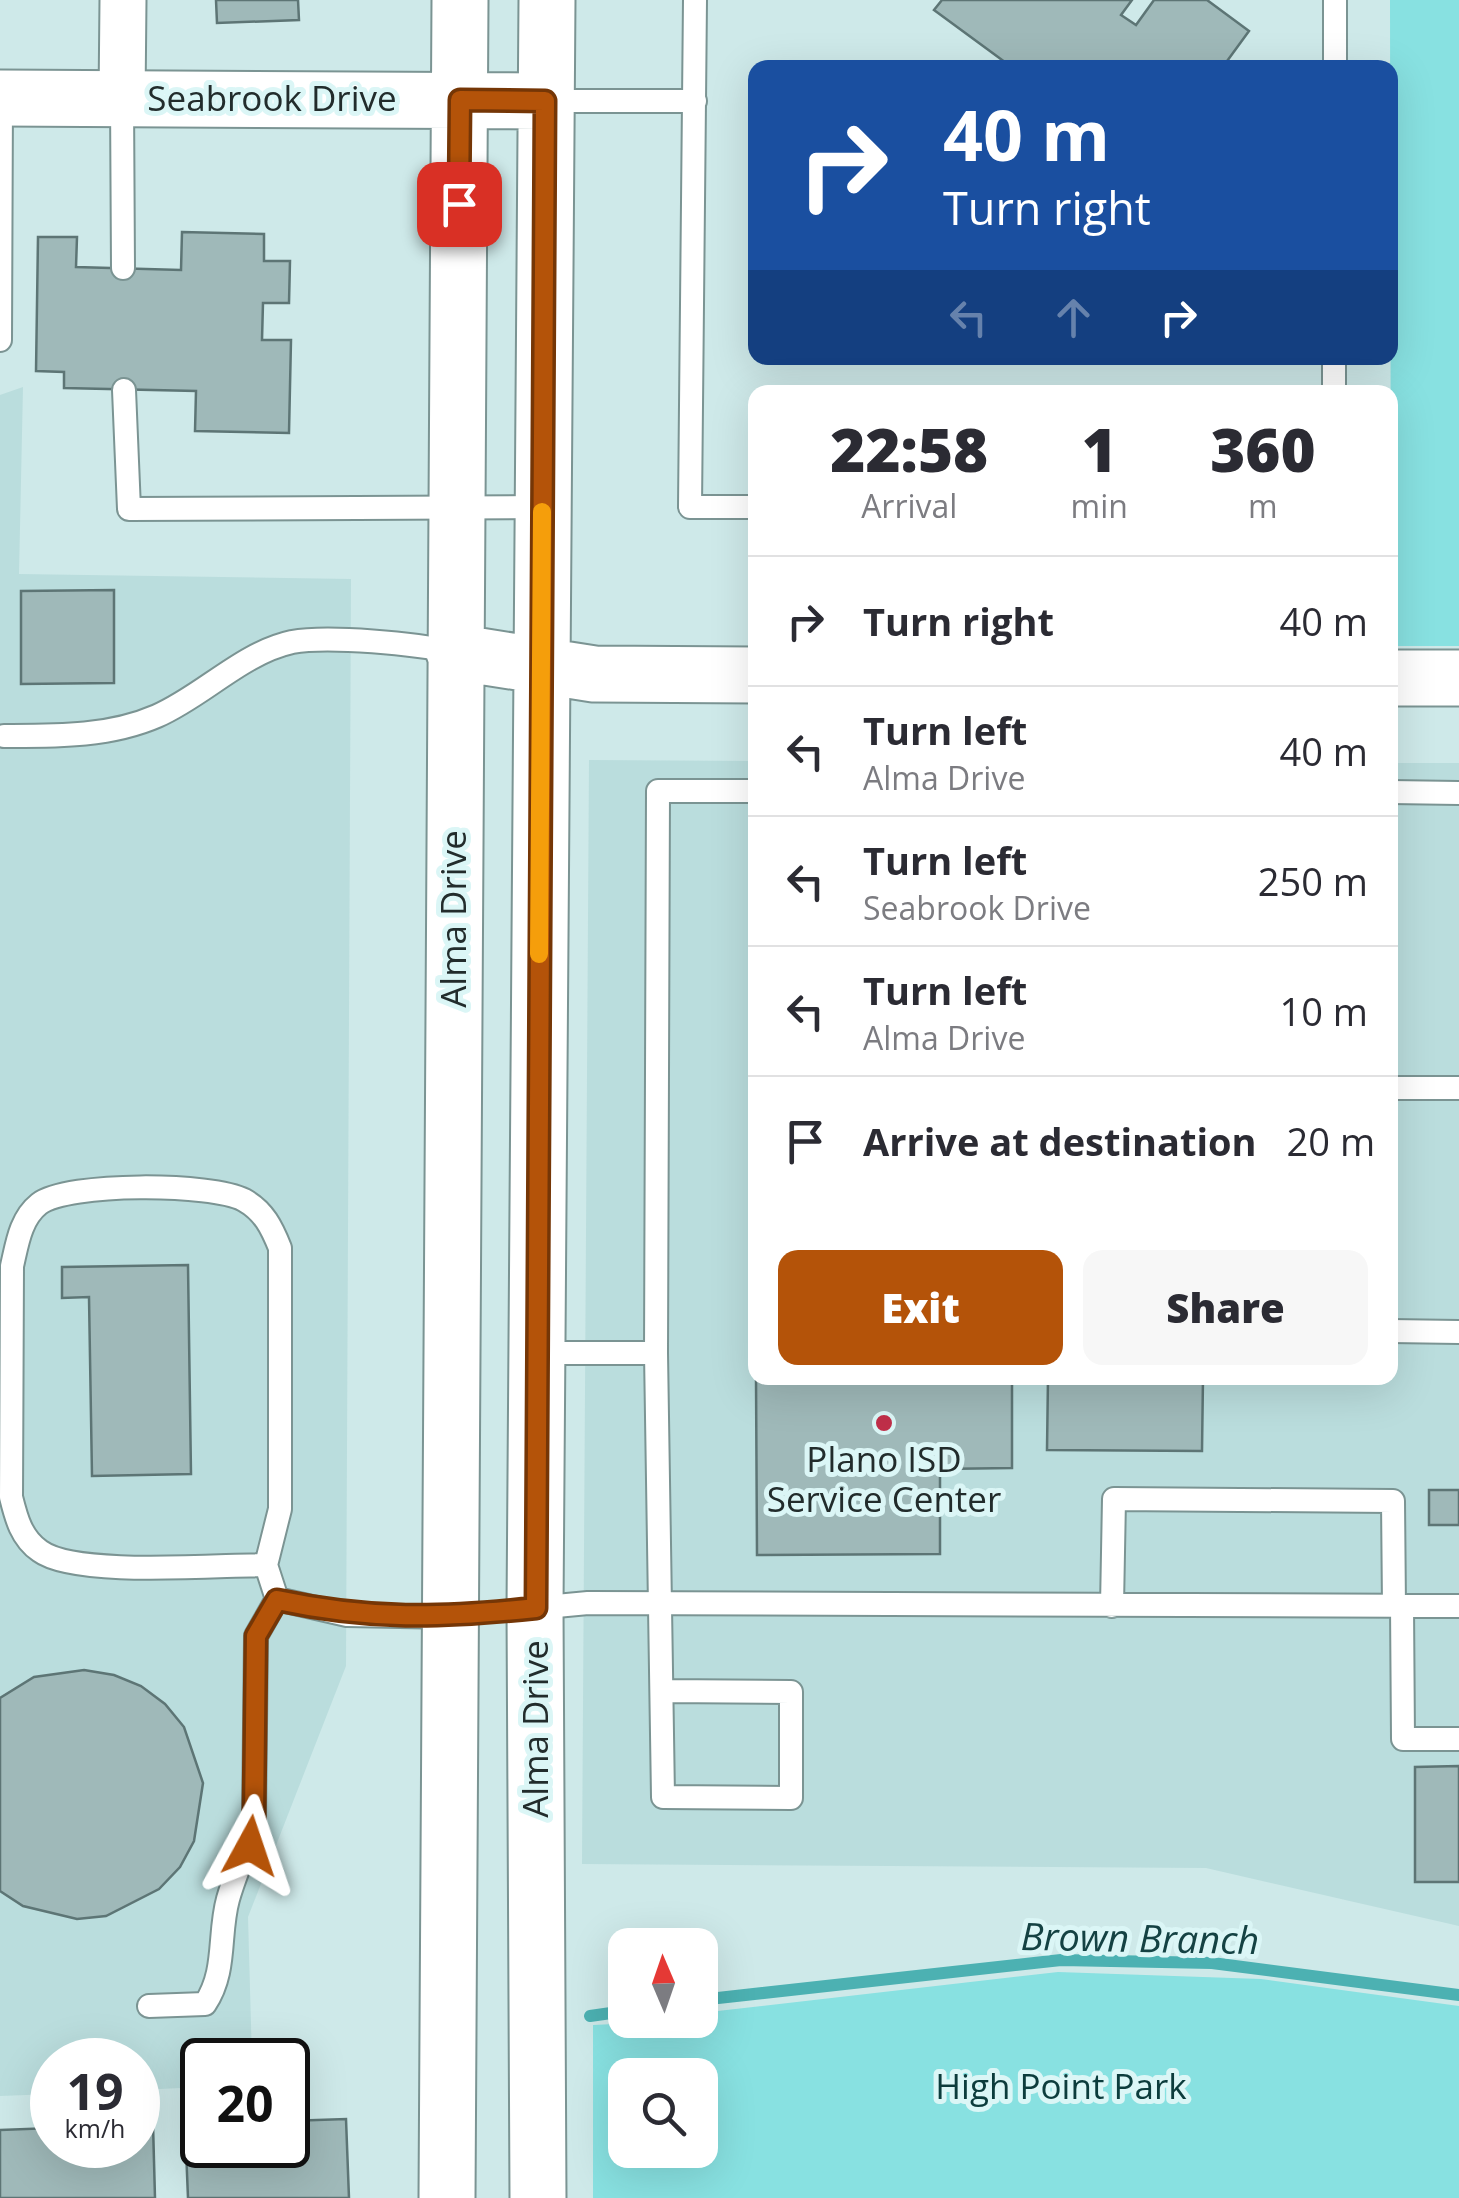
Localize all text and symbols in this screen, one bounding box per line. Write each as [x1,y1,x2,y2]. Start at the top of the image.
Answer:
street label: Seabrook Drive [147,74,397,121]
text: 40 m [943,86,1110,182]
icon: right [778,100,908,230]
pin [417,162,502,247]
icon: arrive [432,177,487,232]
text: Turn right [943,177,1151,238]
icon: left [941,290,996,345]
icon: ahead [1046,290,1101,345]
icon: right [1151,290,1206,345]
text: 22:58 [830,408,988,490]
text: 1 [1082,408,1117,490]
text: 360 [1210,408,1316,490]
text: Arrival [861,484,957,527]
text: min [1071,484,1128,527]
text: m [1248,484,1278,527]
icon: right [778,594,833,649]
text: Turn right [863,595,1054,647]
text: 40 m [1279,595,1368,647]
text: Turn left [863,704,1027,756]
icon: left [778,724,833,779]
text: 40 m [1279,725,1368,777]
text: Alma Drive [863,756,1025,799]
street label: Alma Drive [429,830,476,1008]
text: Turn left [863,834,1027,886]
icon: left [778,854,833,909]
text: 250 m [1258,855,1368,907]
text: Seabrook Drive [863,886,1091,929]
text: Turn left [863,964,1027,1016]
icon: left [778,984,833,1039]
text: 10 m [1279,985,1368,1037]
text: Alma Drive [863,1016,1025,1059]
icon: arrive [778,1114,833,1169]
text: Arrive at destination [863,1115,1257,1167]
text: 20 m [1287,1115,1375,1167]
button: Exit [778,1250,1063,1365]
button: Share [1083,1250,1368,1365]
marker: Plano ISD Service Center [873,1412,895,1434]
place label: Plano ISD Service Center [767,1435,1001,1522]
street label: Alma Drive [511,1640,558,1818]
position arrow [198,1794,302,1898]
water label: Brown Branch [1020,1909,1260,1965]
north arrow [608,1928,718,2038]
map controls [608,1928,718,2168]
speed limit sign: 20 [180,2038,310,2168]
text: 19 [66,2057,124,2125]
button: search [608,2058,718,2168]
park label: High Point Park [935,2062,1187,2109]
text: km/h [65,2111,125,2145]

